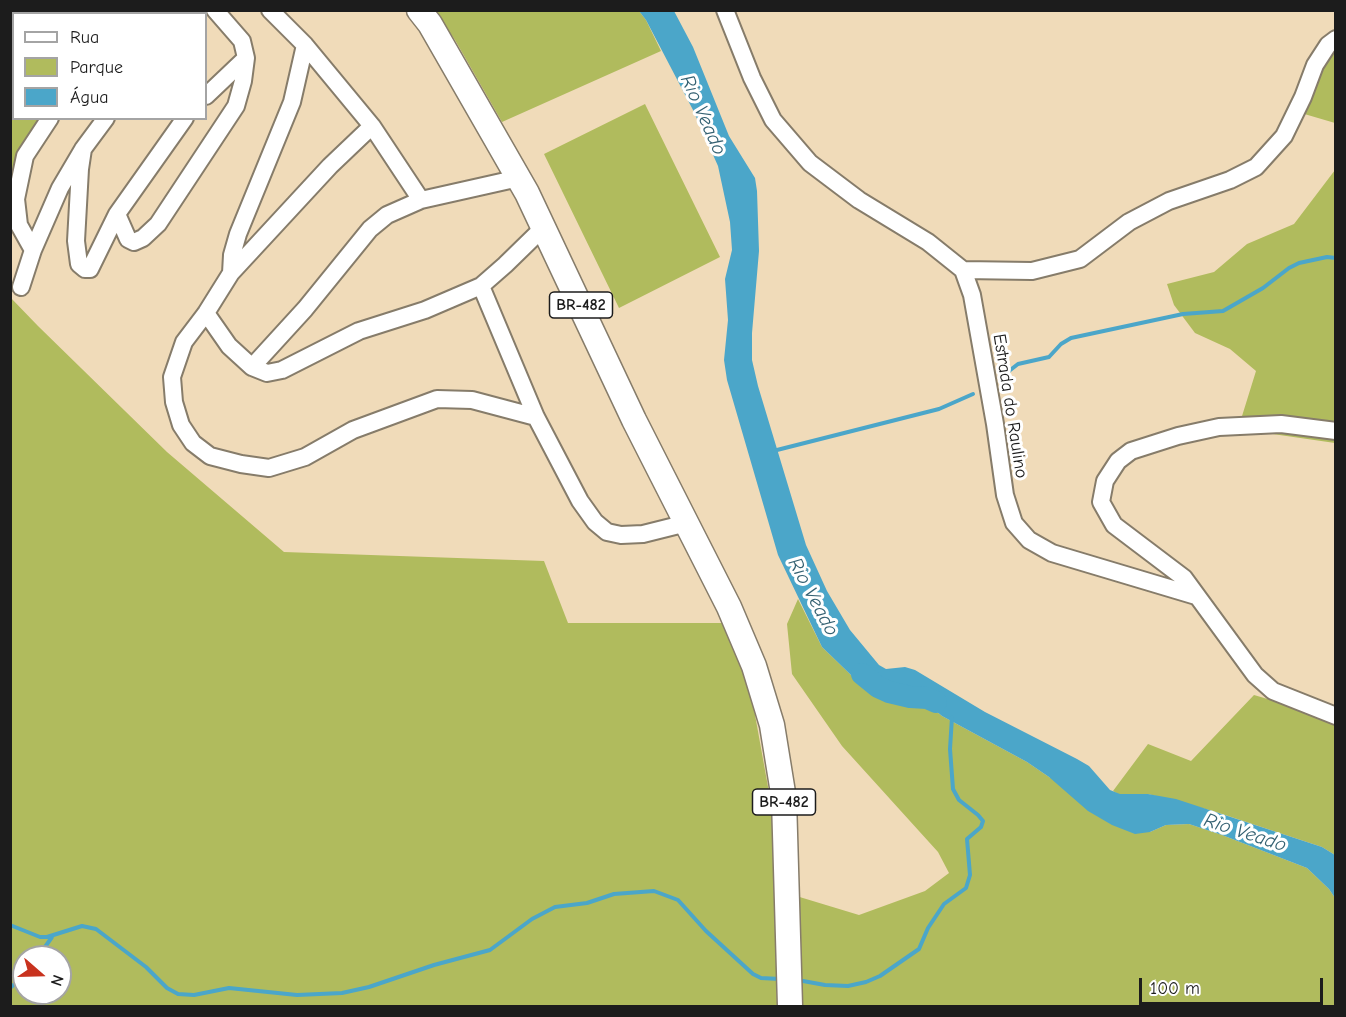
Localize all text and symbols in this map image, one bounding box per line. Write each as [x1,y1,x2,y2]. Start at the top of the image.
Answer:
legend [12,12,207,120]
text: Rua [70,27,99,48]
text: Parque [70,57,123,78]
water label: Rio Veado [675,71,731,159]
text: Água [70,87,108,108]
road number: BR-482 [550,292,612,318]
street label: Estrada do Raulino [988,332,1032,480]
water label: Rio Veado [782,554,844,640]
road number: BR-482 [752,789,816,815]
water label: Rio Veado [1201,808,1289,858]
north arrow [12,945,72,1005]
scale bar [1142,966,1326,1004]
text: N [47,972,67,988]
text: 100 m [1150,978,1200,999]

